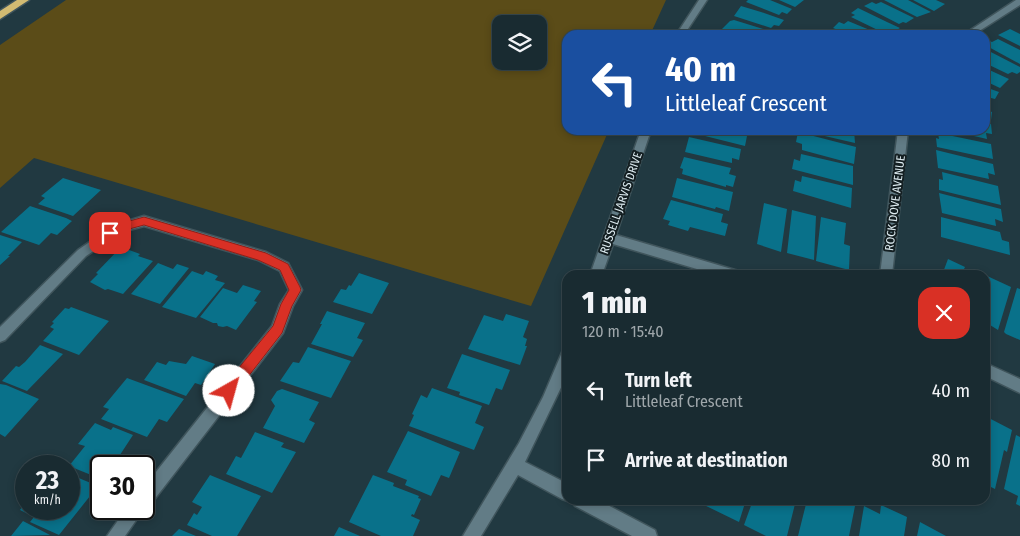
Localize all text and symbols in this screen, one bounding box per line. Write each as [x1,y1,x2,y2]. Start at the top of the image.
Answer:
map controls [492,15,547,70]
button: layers [492,15,547,70]
text: 40 m [665,48,736,90]
icon: left [582,50,647,115]
text: Littleleaf Crescent [665,90,827,117]
street label: RUSSELL JARVIS DRIVE [597,150,645,256]
street label: ROCK DOVE AVENUE [882,154,908,252]
pin [89,212,131,254]
icon: arrive [96,219,124,247]
text: 1 min [582,285,647,321]
button: close [918,287,970,339]
text: 120 m · 15:40 [582,322,664,341]
position arrow [202,364,254,416]
text: Turn left [625,369,692,392]
icon: left [582,376,610,404]
text: 40 m [932,379,970,402]
text: Littleleaf Crescent [625,392,743,411]
icon: arrive [582,446,610,474]
text: Arrive at destination [625,449,788,472]
text: 80 m [932,449,970,472]
speed limit sign: 30 [90,455,155,520]
text: 23 [36,466,59,496]
text: km/h [34,493,61,507]

